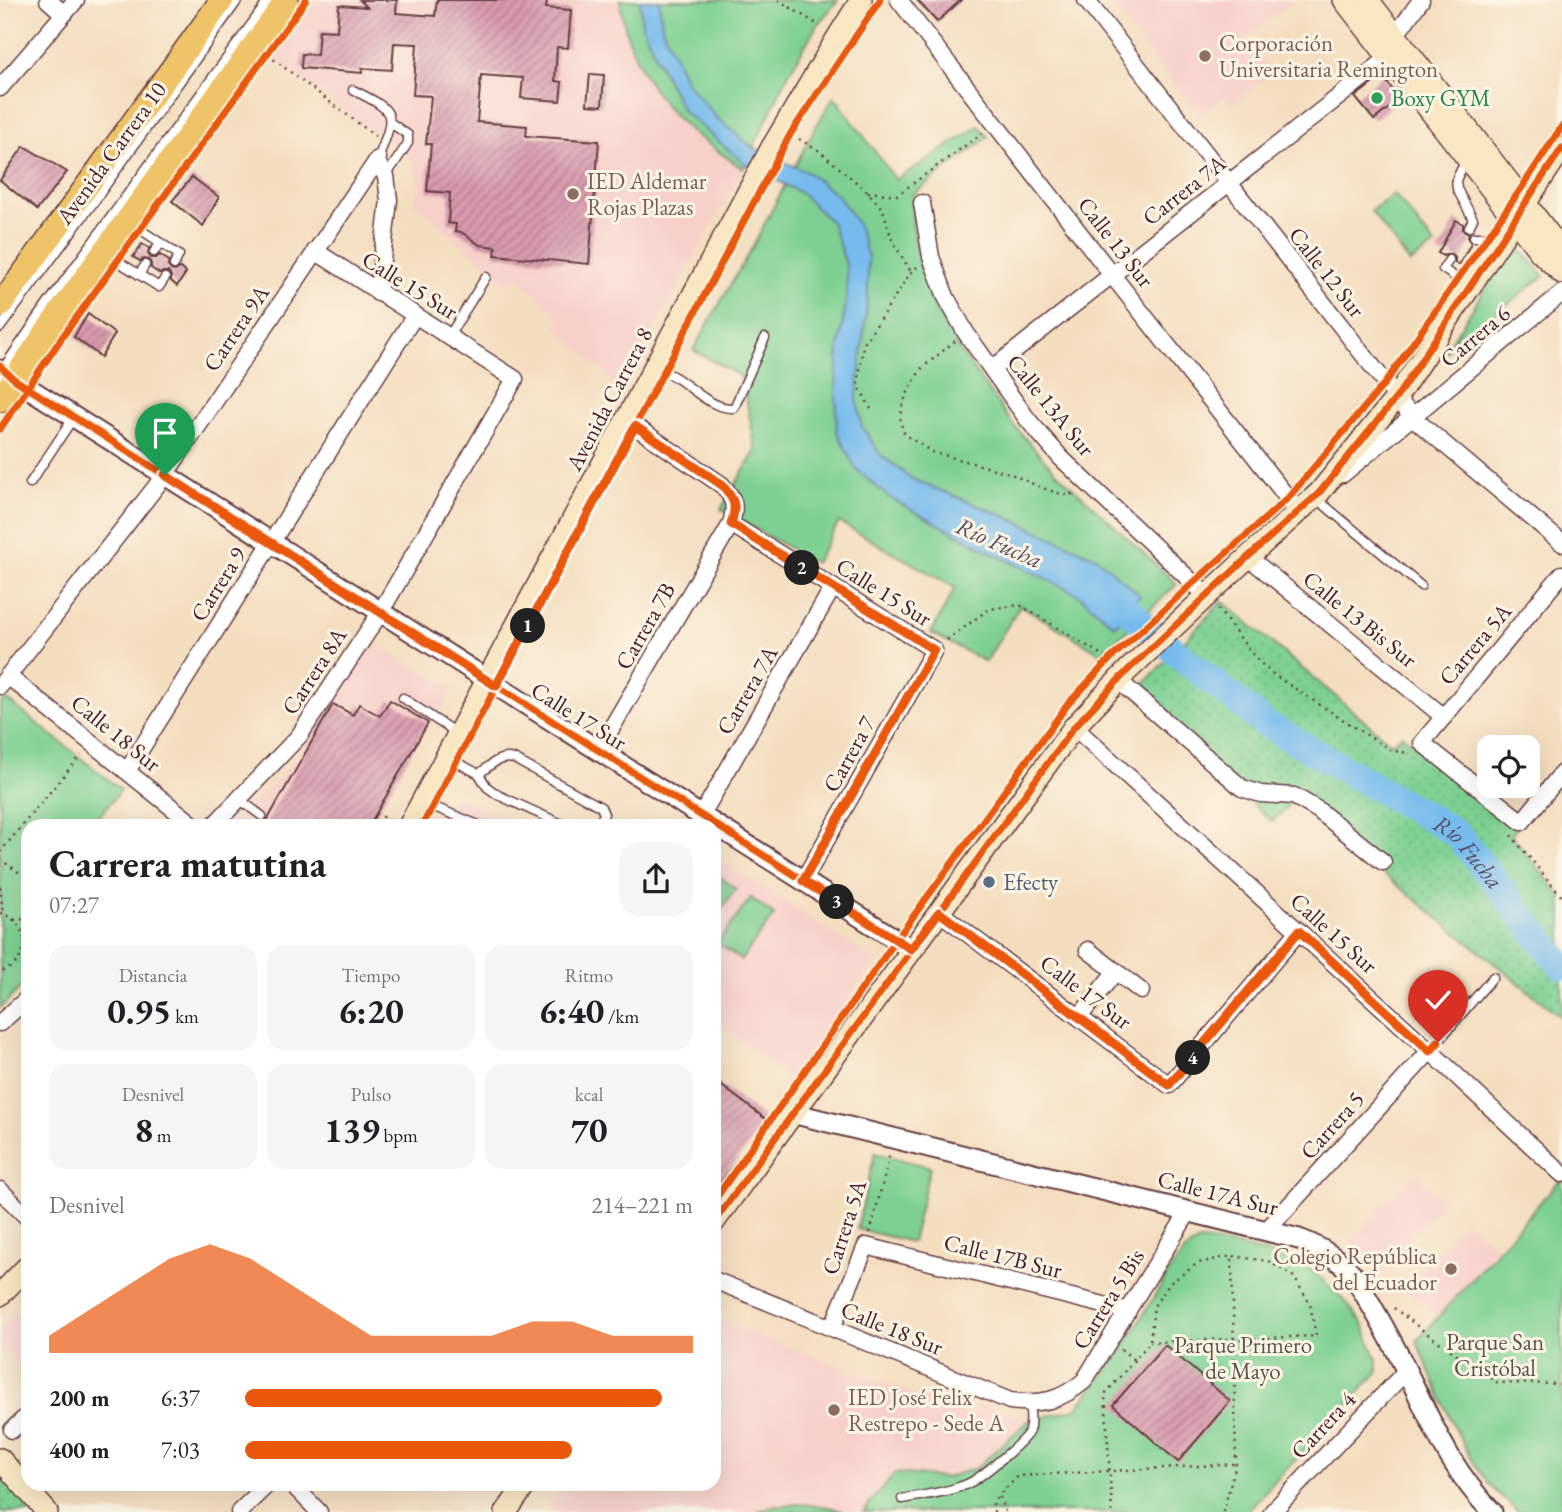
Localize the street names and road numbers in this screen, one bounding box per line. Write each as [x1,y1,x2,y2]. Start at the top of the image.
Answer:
street label: Avenida Carrera 10 [49,76,173,231]
street label: Carrera 7A [1136,147,1233,232]
street label: Calle 13 Sur [1071,190,1161,294]
street label: Calle 12 Sur [1282,220,1372,324]
street label: Calle 15 Sur [357,244,464,326]
street label: Carrera 9A [196,278,277,377]
street label: Carrera 6 [1434,298,1516,374]
street label: Avenida Carrera 8 [558,322,659,477]
street label: Calle 13A Sur [1001,348,1102,463]
street label: Carrera 9 [183,541,253,627]
street label: Calle 15 Sur [831,551,938,633]
street label: Calle 13 Bis Sur [1297,564,1423,674]
street label: Carrera 7B [608,577,682,675]
street label: Carrera 5A [1432,596,1519,691]
street label: Carrera 8A [275,621,354,720]
street label: Carrera 7A [709,639,785,740]
street label: Calle 17 Sur [526,675,633,757]
street label: Calle 18 Sur [65,688,167,779]
street label: Carrera 7 [816,710,883,797]
street label: Calle 15 Sur [1284,886,1384,980]
street label: Calle 17 Sur [1034,948,1138,1036]
street label: Carrera 5 [1293,1084,1371,1166]
street label: Calle 17A Sur [1155,1164,1282,1223]
street label: Carrera 5A [815,1175,874,1278]
street label: Calle 17B Sur [941,1227,1066,1285]
street label: Carrera 5 Bis [1065,1243,1151,1355]
street label: Calle 18 Sur [837,1294,948,1362]
street label: Carrera 4 [1284,1384,1363,1465]

